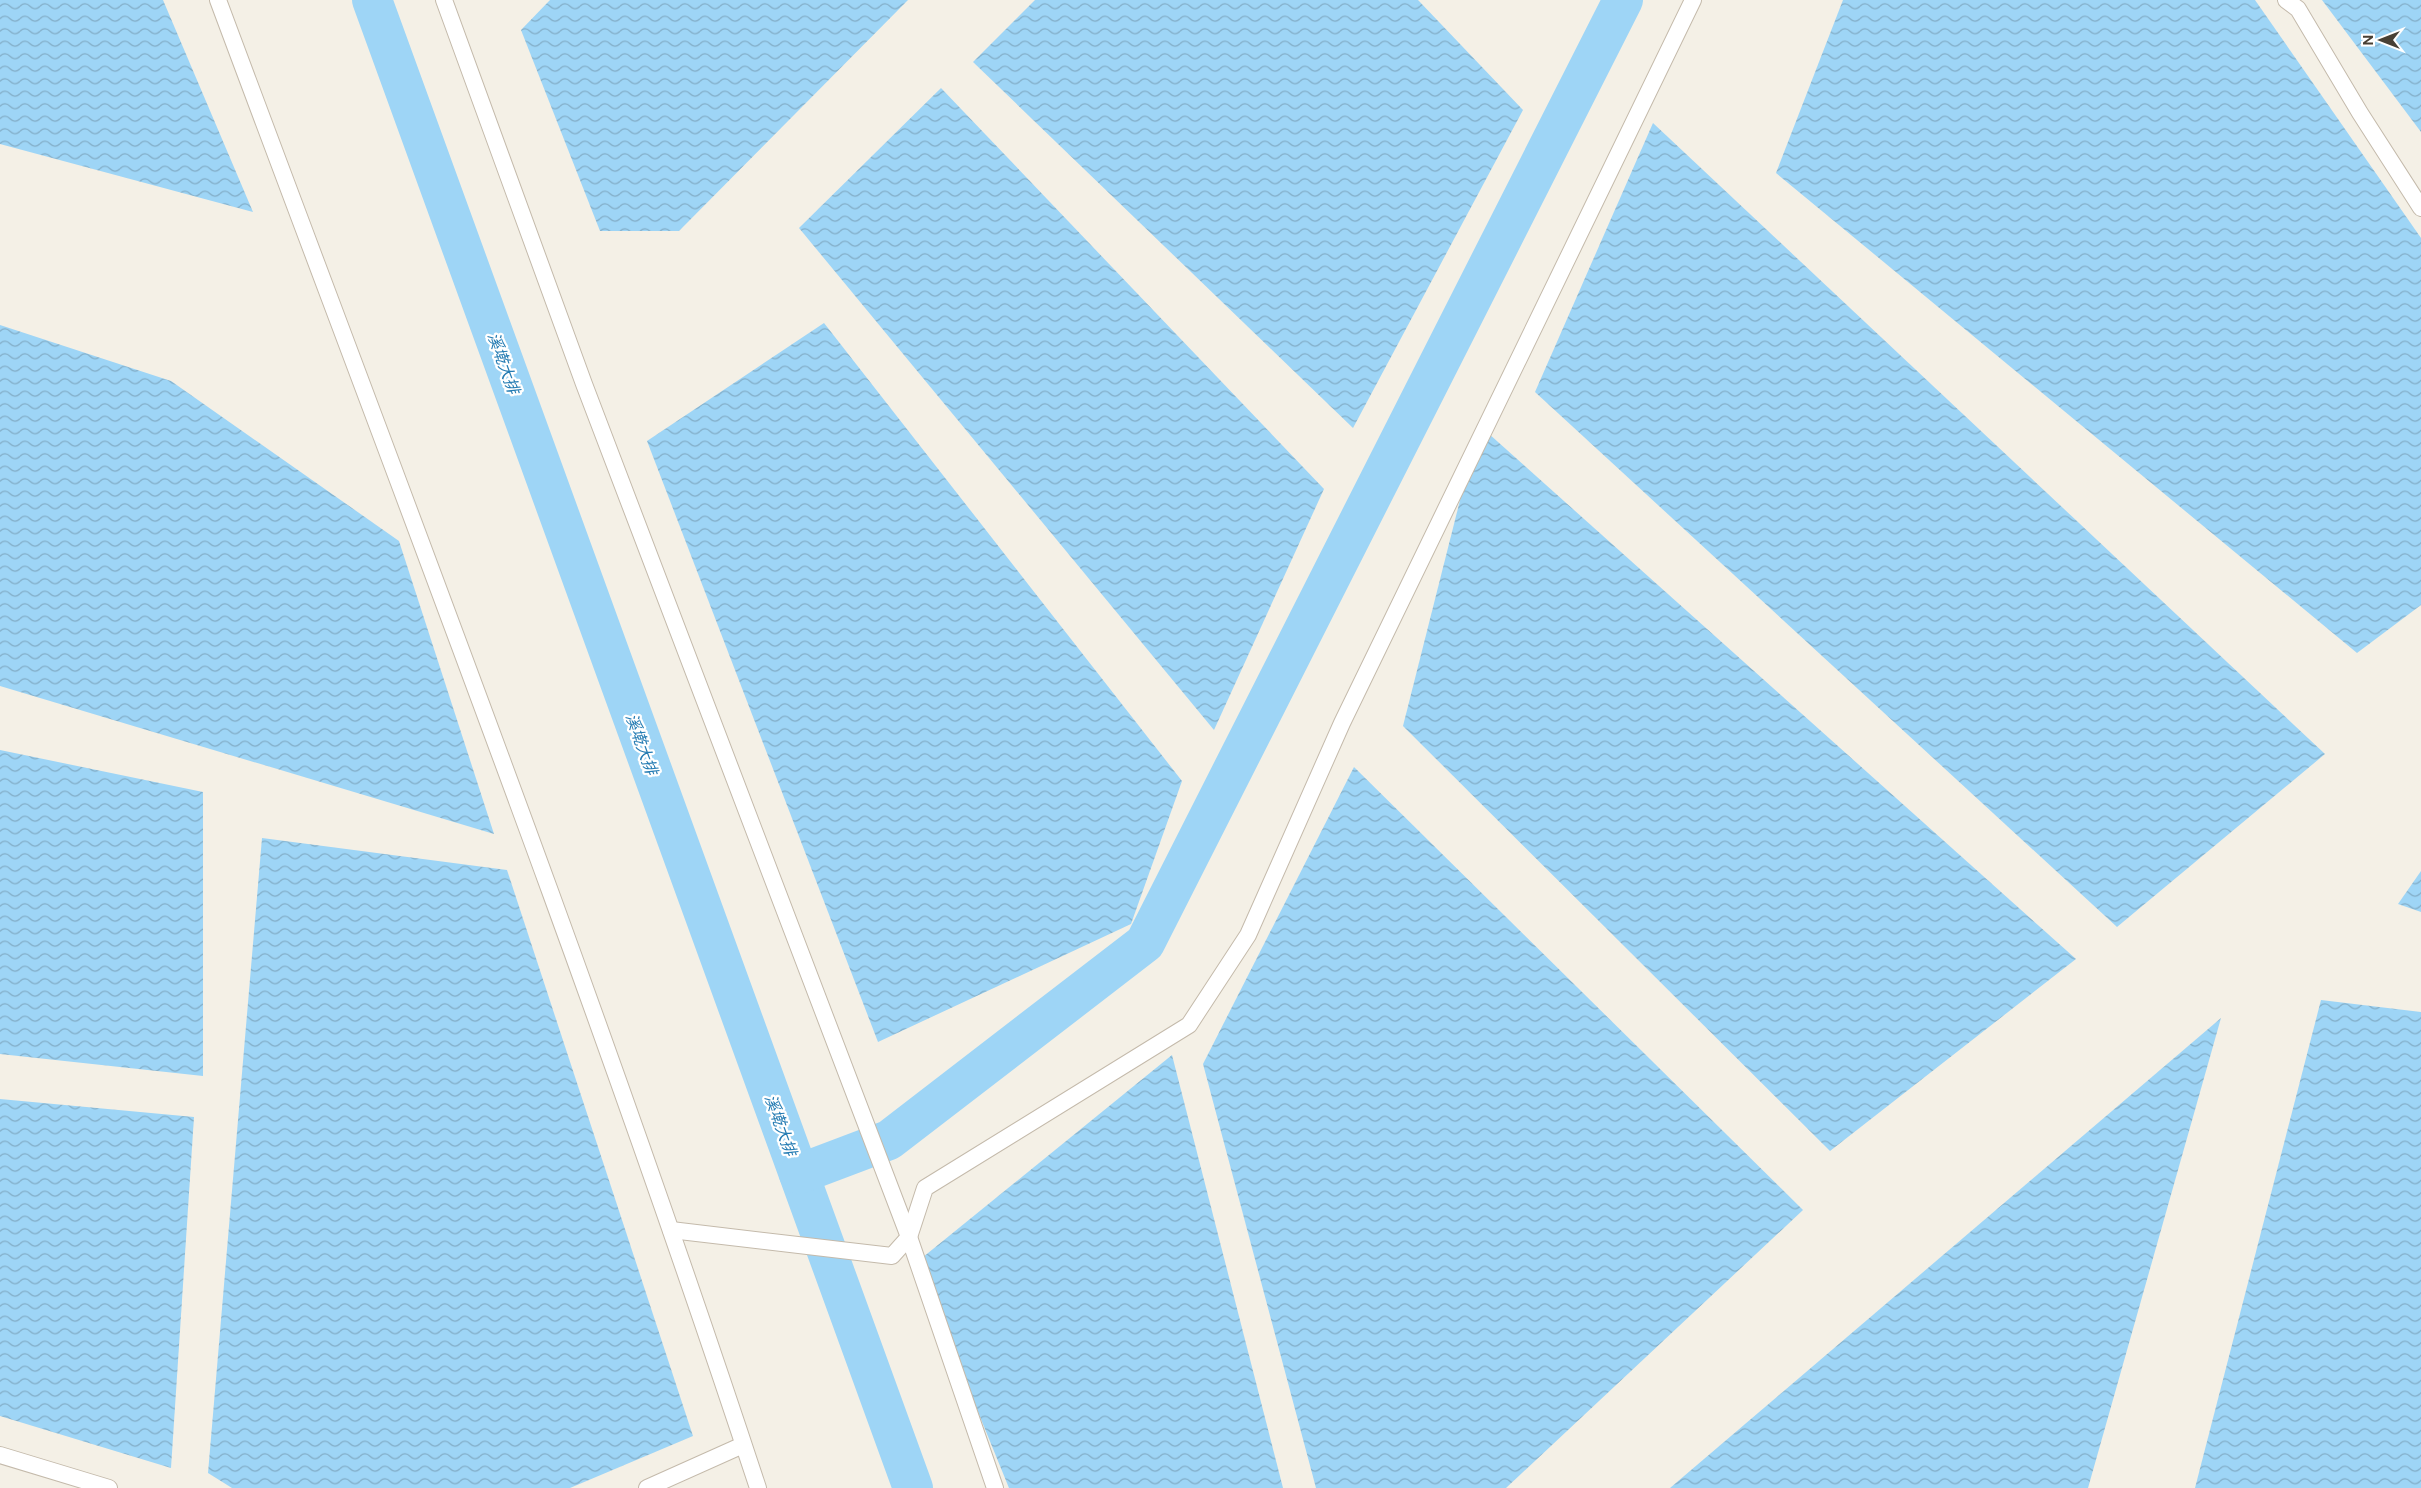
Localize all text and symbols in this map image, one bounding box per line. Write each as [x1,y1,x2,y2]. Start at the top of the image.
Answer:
north arrow [2356,15,2406,65]
text: N [2360,35,2377,45]
water label: 溪墘大排 [484,330,524,398]
water label: 溪墘大排 [622,711,662,779]
water label: 溪墘大排 [761,1092,801,1160]

